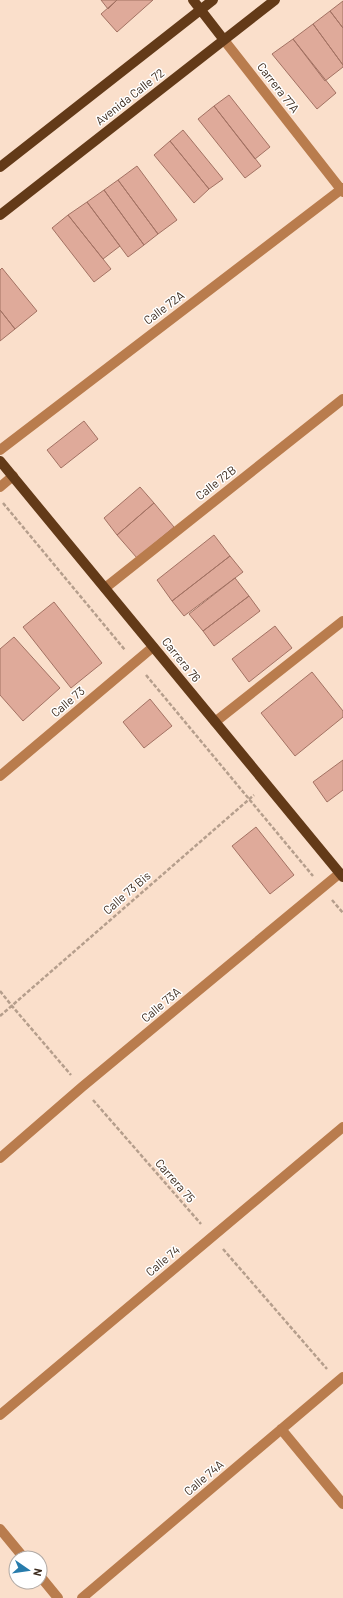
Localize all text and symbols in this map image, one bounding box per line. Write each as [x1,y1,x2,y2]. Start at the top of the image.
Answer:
street label: Carrera 77A [255,59,303,115]
street label: Avenida Calle 72 [92,65,166,127]
street label: Calle 72A [140,287,186,327]
street label: Calle 72B [192,462,238,502]
street label: Carrera 76 [160,634,204,684]
street label: Calle 73 [48,683,87,719]
street label: Calle 73 Bis [100,868,153,917]
street label: Calle 73A [138,984,183,1025]
street label: Carrera 75 [153,1156,198,1205]
street label: Calle 74 [143,1242,182,1278]
street label: Calle 74A [181,1457,226,1498]
north arrow [8,1550,48,1590]
text: N [31,1567,45,1577]

